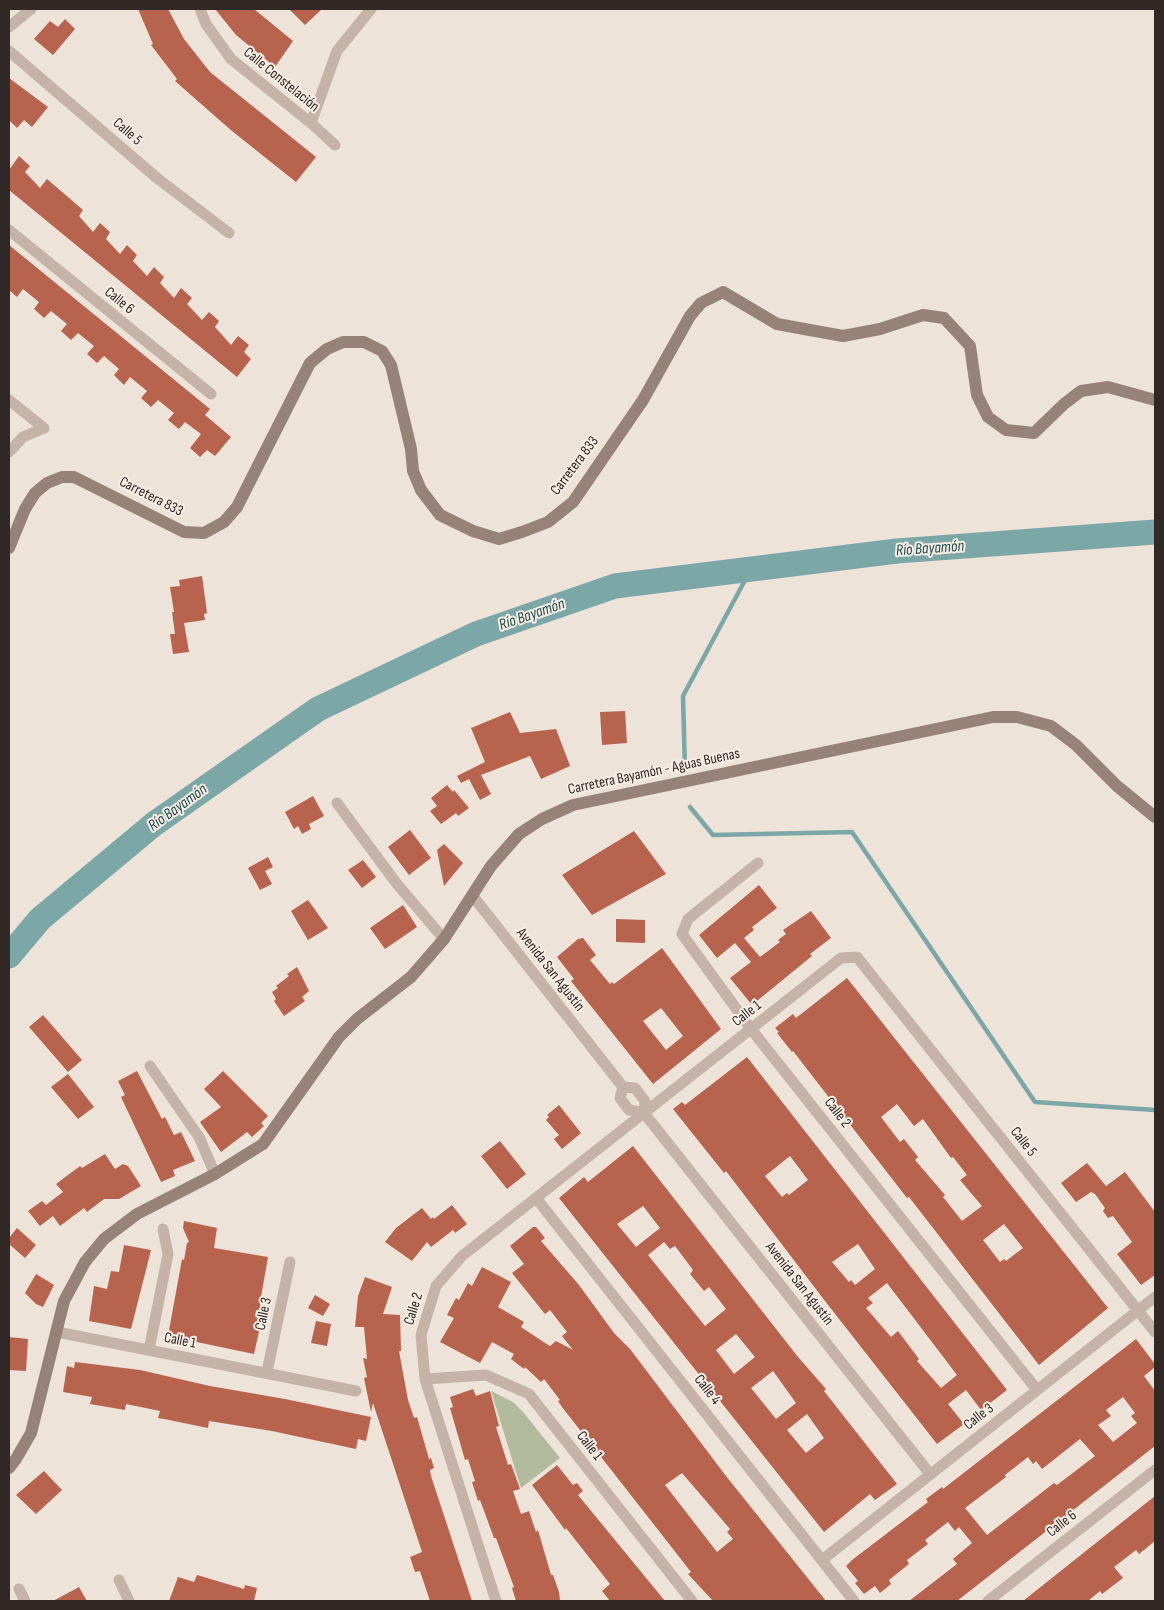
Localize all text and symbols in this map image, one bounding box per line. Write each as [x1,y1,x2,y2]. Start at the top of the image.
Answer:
street label: Calle Constelación [239,44,323,116]
street label: Calle 5 [109,114,145,150]
street label: Calle 6 [100,284,138,318]
street label: Carretera 833 [547,433,603,499]
street label: Carretera 833 [116,473,186,521]
water label: Río Bayamón [895,537,965,561]
water label: Río Bayamón [497,595,567,635]
street label: Carretera Bayamón - Aguas Buenas [566,745,742,799]
water label: Río Bayamón [145,780,211,836]
street label: Avenida San Agustín [512,925,588,1015]
street label: Calle 1 [729,997,765,1031]
street label: Calle 2 [820,1094,854,1132]
street label: Calle 5 [1006,1124,1040,1160]
street label: Avenida San Agustín [761,1239,837,1329]
street label: Calle 2 [401,1291,427,1327]
street label: Calle 3 [252,1296,276,1332]
street label: Calle 1 [163,1329,197,1353]
street label: Calle 4 [690,1371,724,1409]
street label: Calle 3 [960,1400,998,1434]
street label: Calle 1 [572,1428,606,1464]
street label: Calle 6 [1043,1507,1081,1541]

